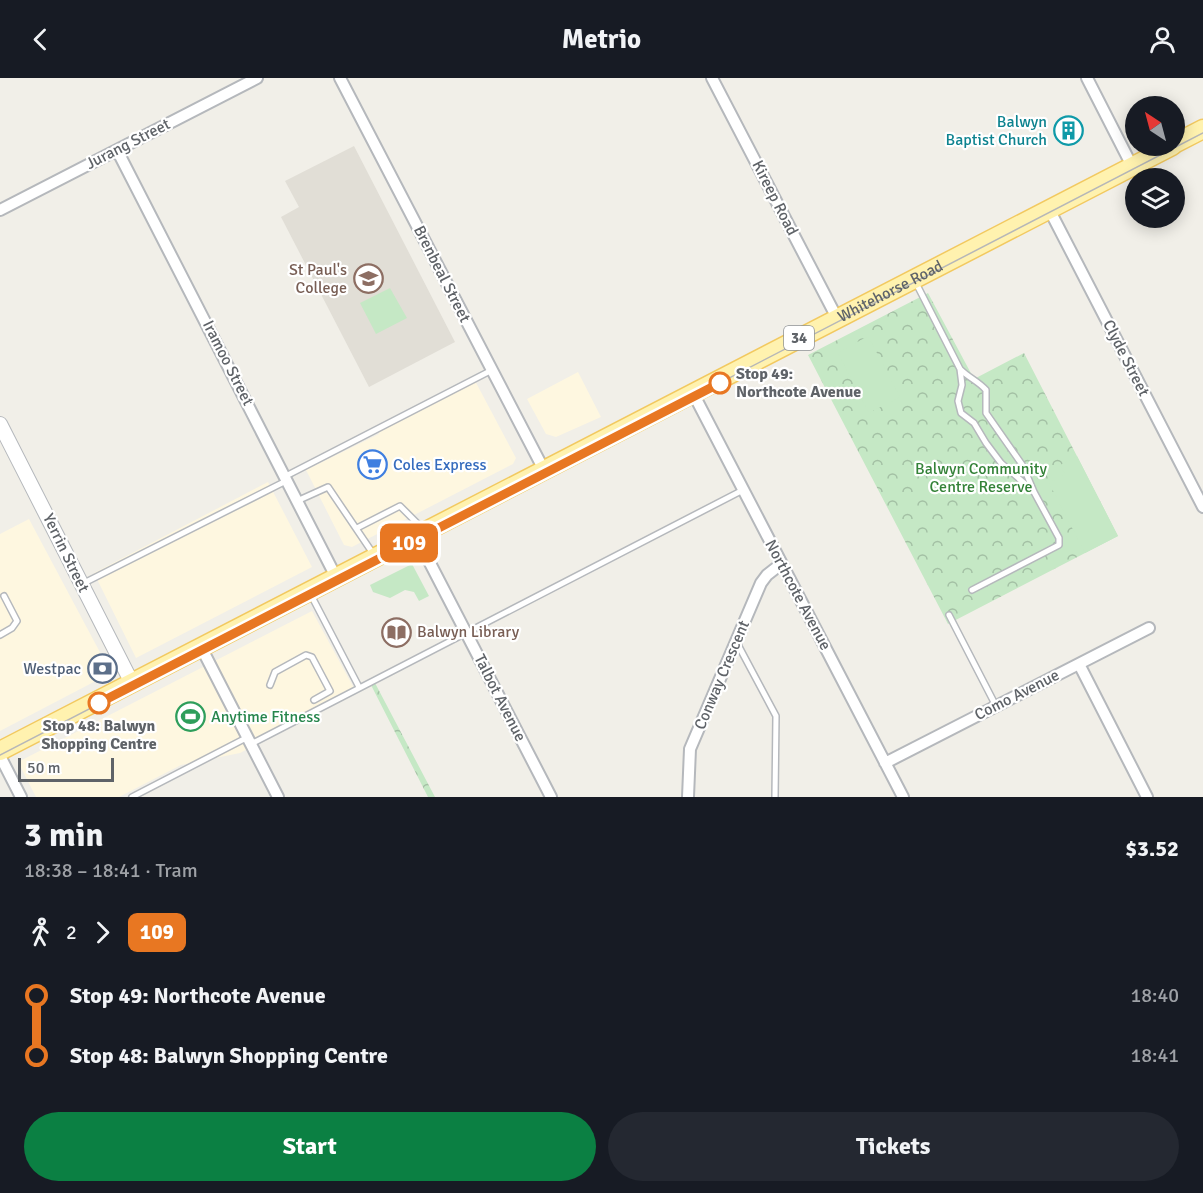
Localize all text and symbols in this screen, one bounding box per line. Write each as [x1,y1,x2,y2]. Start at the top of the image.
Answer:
icon: back [24,23,57,56]
text: Metrio [562,23,641,56]
icon: person [1146,23,1179,56]
north arrow [1125,96,1185,156]
map controls [1125,96,1185,228]
place label: Balwyn Baptist Church [946,112,1047,150]
street label: Jurang Street [82,114,174,174]
building icon: Balwyn Baptist Church [1052,115,1084,147]
street label: Kireep Road [748,157,802,239]
button: layers [1125,168,1185,228]
street label: Brenbeal Street [409,222,475,326]
street label: Whitehorse Road [834,256,946,327]
place label: St Paul's College [289,260,347,298]
school or university icon: St Paul's College [352,263,384,295]
street label: Clyde Street [1098,316,1154,400]
street label: Iramoo Street [198,317,258,409]
road number: 34 [784,326,814,350]
place label: Stop 49: Northcote Avenue [736,364,861,402]
marker: Stop 49: Northcote Avenue [709,372,731,394]
supermarket icon: Coles Express [356,449,388,481]
place label: Coles Express [393,455,486,475]
park label: Balwyn Community Centre Reserve [915,459,1047,497]
street label: Yerrin Street [38,510,94,596]
line badge: 109 [374,524,444,562]
text: 109 [392,530,426,556]
street label: Northcote Avenue [760,536,836,654]
library icon: Balwyn Library [380,616,412,648]
street label: Conway Crescent [690,617,754,733]
place label: Balwyn Library [417,622,520,642]
street label: Talbot Avenue [469,651,531,745]
bank icon: Westpac [86,653,118,685]
place label: Westpac [23,659,81,679]
street label: Como Avenue [971,665,1063,725]
marker: Stop 48: Balwyn Shopping Centre [88,692,110,714]
sports icon: Anytime Fitness [174,701,206,733]
place label: Anytime Fitness [211,707,320,727]
place label: Stop 48: Balwyn Shopping Centre [41,716,157,754]
scale bar [18,755,114,782]
text: 50 m [27,758,61,778]
text: 3 min [24,815,104,856]
text: $3.52 [1125,835,1179,862]
text: 18:38 – 18:41 · Tram [24,858,198,883]
icon: walk [24,916,57,949]
icon: forward [86,916,119,949]
text: 109 [140,919,174,945]
text: 2 [66,920,77,945]
text: Stop 49: Northcote Avenue [70,982,326,1009]
text: 18:40 [1130,983,1179,1008]
text: Stop 48: Balwyn Shopping Centre [70,1042,388,1069]
text: 18:41 [1130,1043,1179,1068]
button: Start [24,1112,596,1181]
button: Tickets [608,1112,1179,1181]

